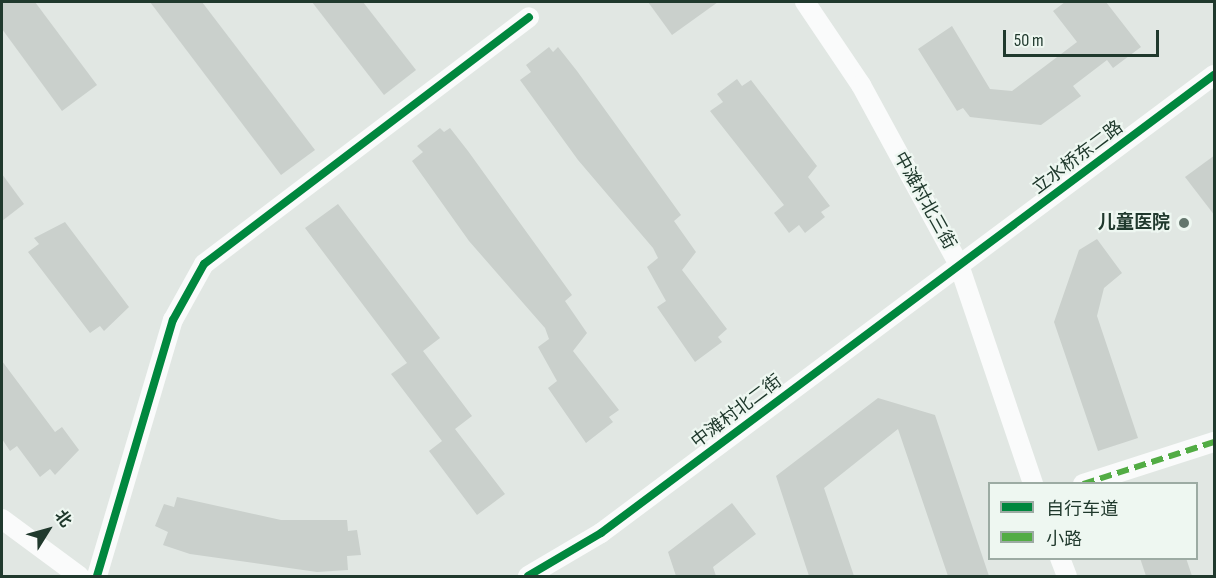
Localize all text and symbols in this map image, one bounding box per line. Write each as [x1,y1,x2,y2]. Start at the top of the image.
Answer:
scale bar [1006,18,1162,56]
text: 50 m [1014,30,1044,51]
street label: 立水桥东二路 [1028,117,1128,199]
street label: 中滩村北三街 [888,149,960,253]
place label: 儿童医院 [1098,212,1170,234]
marker: 儿童医院 [1175,214,1193,232]
street label: 中滩村北二街 [687,371,787,453]
legend [988,482,1198,560]
text: 自行车道 [1046,499,1118,520]
north arrow [18,500,78,560]
text: 北 [50,507,75,531]
text: 小路 [1046,529,1082,550]

